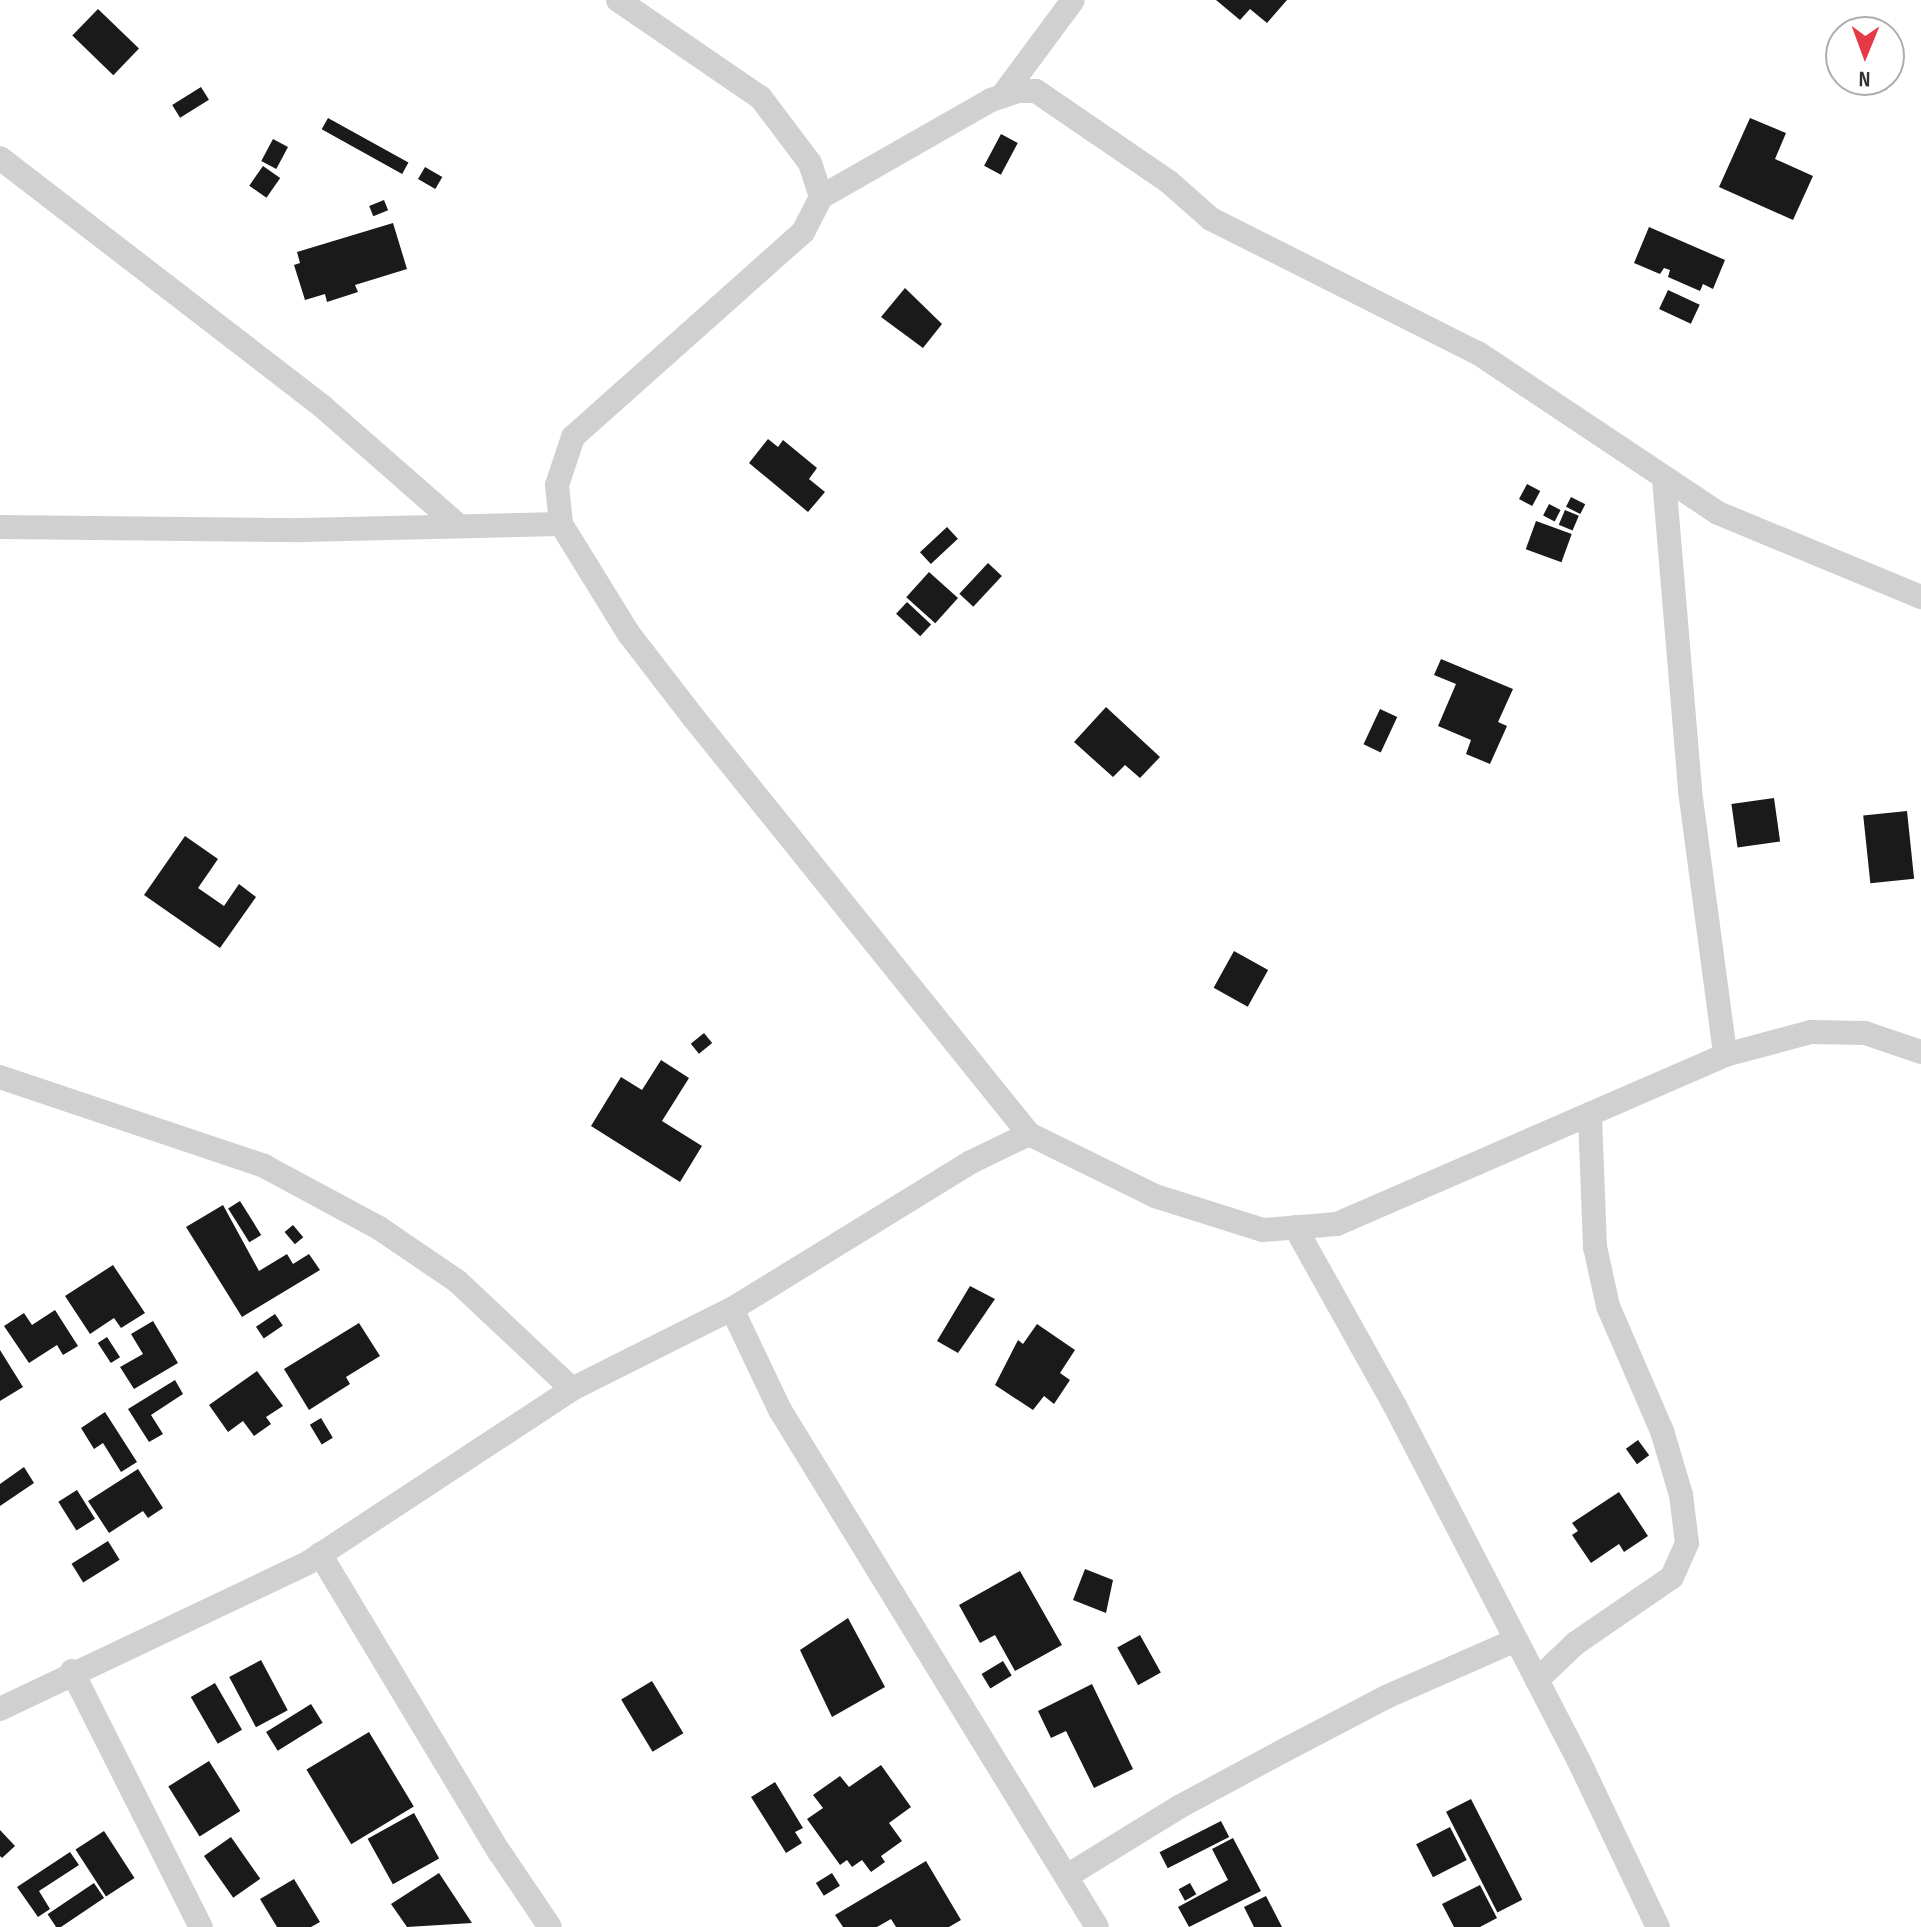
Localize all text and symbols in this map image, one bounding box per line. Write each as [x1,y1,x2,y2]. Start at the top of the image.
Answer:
north arrow [1825,16,1905,96]
text: N [1858,65,1871,92]

